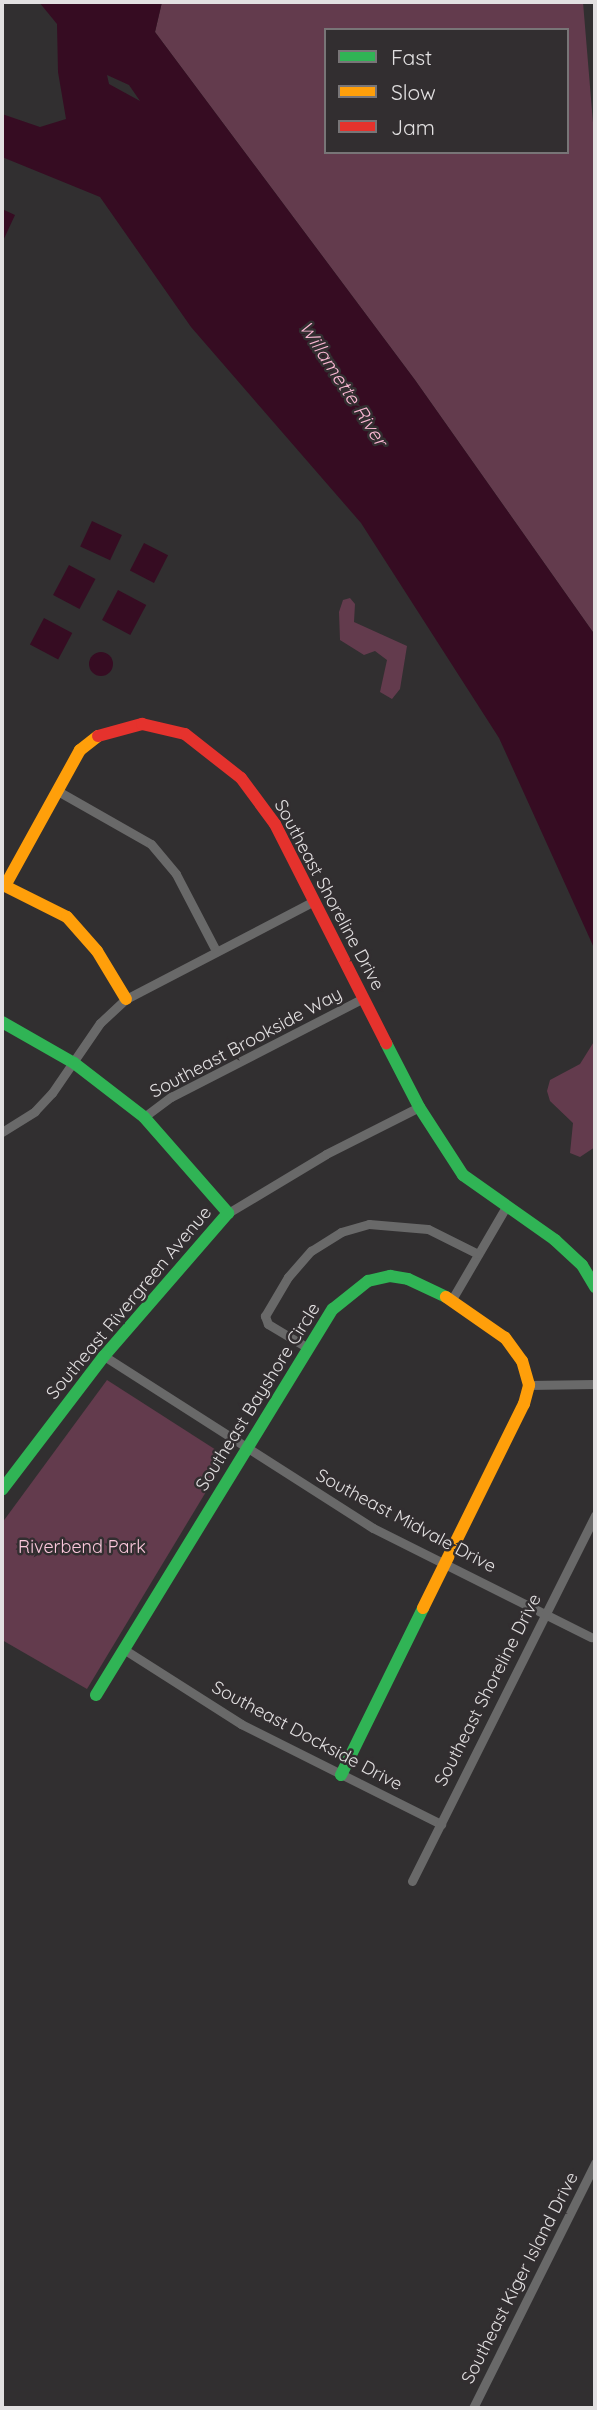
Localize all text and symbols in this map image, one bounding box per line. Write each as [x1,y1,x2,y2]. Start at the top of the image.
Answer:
legend [324,28,569,154]
text: Fast [391,44,432,70]
text: Slow [391,79,436,105]
text: Jam [391,114,435,140]
water label: Willamette River [294,317,392,451]
street label: Southeast Shoreline Drive [269,796,389,994]
street label: Southeast Brookside Way [146,983,346,1103]
street label: Southeast Rivergreen Avenue [42,1202,216,1404]
street label: Southeast Bayshore Circle [191,1299,325,1495]
street label: Southeast Midvale Drive [312,1464,500,1578]
park label: Riverbend Park [18,1536,146,1558]
street label: Southeast Shoreline Drive [430,1590,546,1790]
street label: Southeast Dockside Drive [208,1677,406,1795]
street label: Southeast Kiger Island Drive [457,2169,583,2387]

